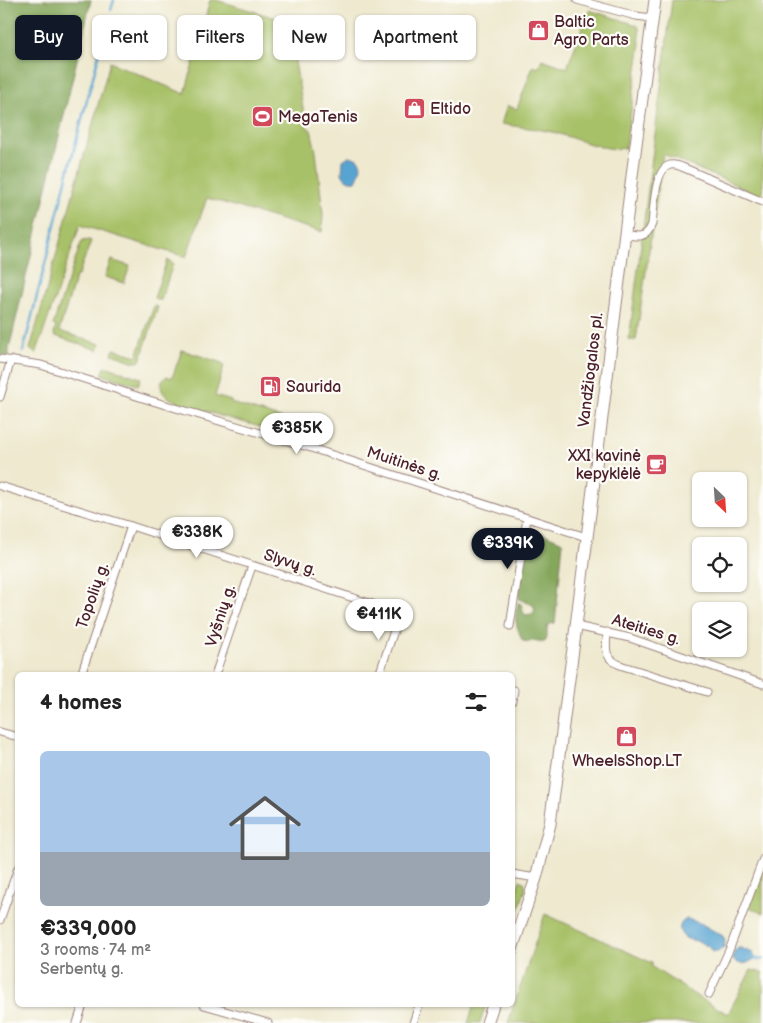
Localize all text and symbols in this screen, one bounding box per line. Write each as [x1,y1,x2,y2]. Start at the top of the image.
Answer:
place label: Baltic Agro Parts [554,13,629,50]
chip: Buy [15,15,82,60]
chip: Rent [92,15,167,60]
chip: Filters [177,15,263,60]
chip: New [273,15,345,60]
chip: Apartment [355,15,476,60]
shop icon: Baltic Agro Parts [526,19,550,43]
shop icon: Eltido [402,97,426,121]
place label: Eltido [430,100,471,119]
sports icon: MegaTenis [250,105,274,129]
place label: MegaTenis [278,108,358,127]
street label: Vandžiogalos pl. [575,311,607,429]
fuel station icon: Saurida [258,375,282,399]
place label: Saurida [286,378,341,397]
pin: €385K [262,412,332,455]
text: €385K [271,419,323,438]
street label: Muitinės g. [364,443,444,485]
place label: XXI kavinė kepyklėlė [567,447,641,484]
cafe icon: XXI kavinė kepyklėlė [645,453,669,477]
north arrow [692,472,748,528]
map controls [692,472,747,657]
pin: €338K [162,516,232,559]
text: €338K [171,523,223,542]
pin: €339K [473,528,543,570]
text: €339K [482,534,534,553]
button: locate [692,537,747,592]
street label: Slyvų g. [261,546,319,580]
street label: Topolių g. [73,560,113,632]
street label: Vyšnių g. [202,582,240,650]
pin: €411K [344,598,414,641]
button: layers [692,602,747,657]
text: €411K [356,605,402,624]
street label: Ateities g. [610,611,682,649]
icon: filters [462,688,490,716]
text: 4 homes [40,690,122,715]
shop icon: WheelsShop.LT [615,725,639,749]
place label: WheelsShop.LT [572,752,682,771]
icon: home [220,783,310,873]
text: €339,000 [40,916,137,941]
text: 3 rooms · 74 m² [40,941,151,960]
text: Serbentų g. [40,960,123,979]

